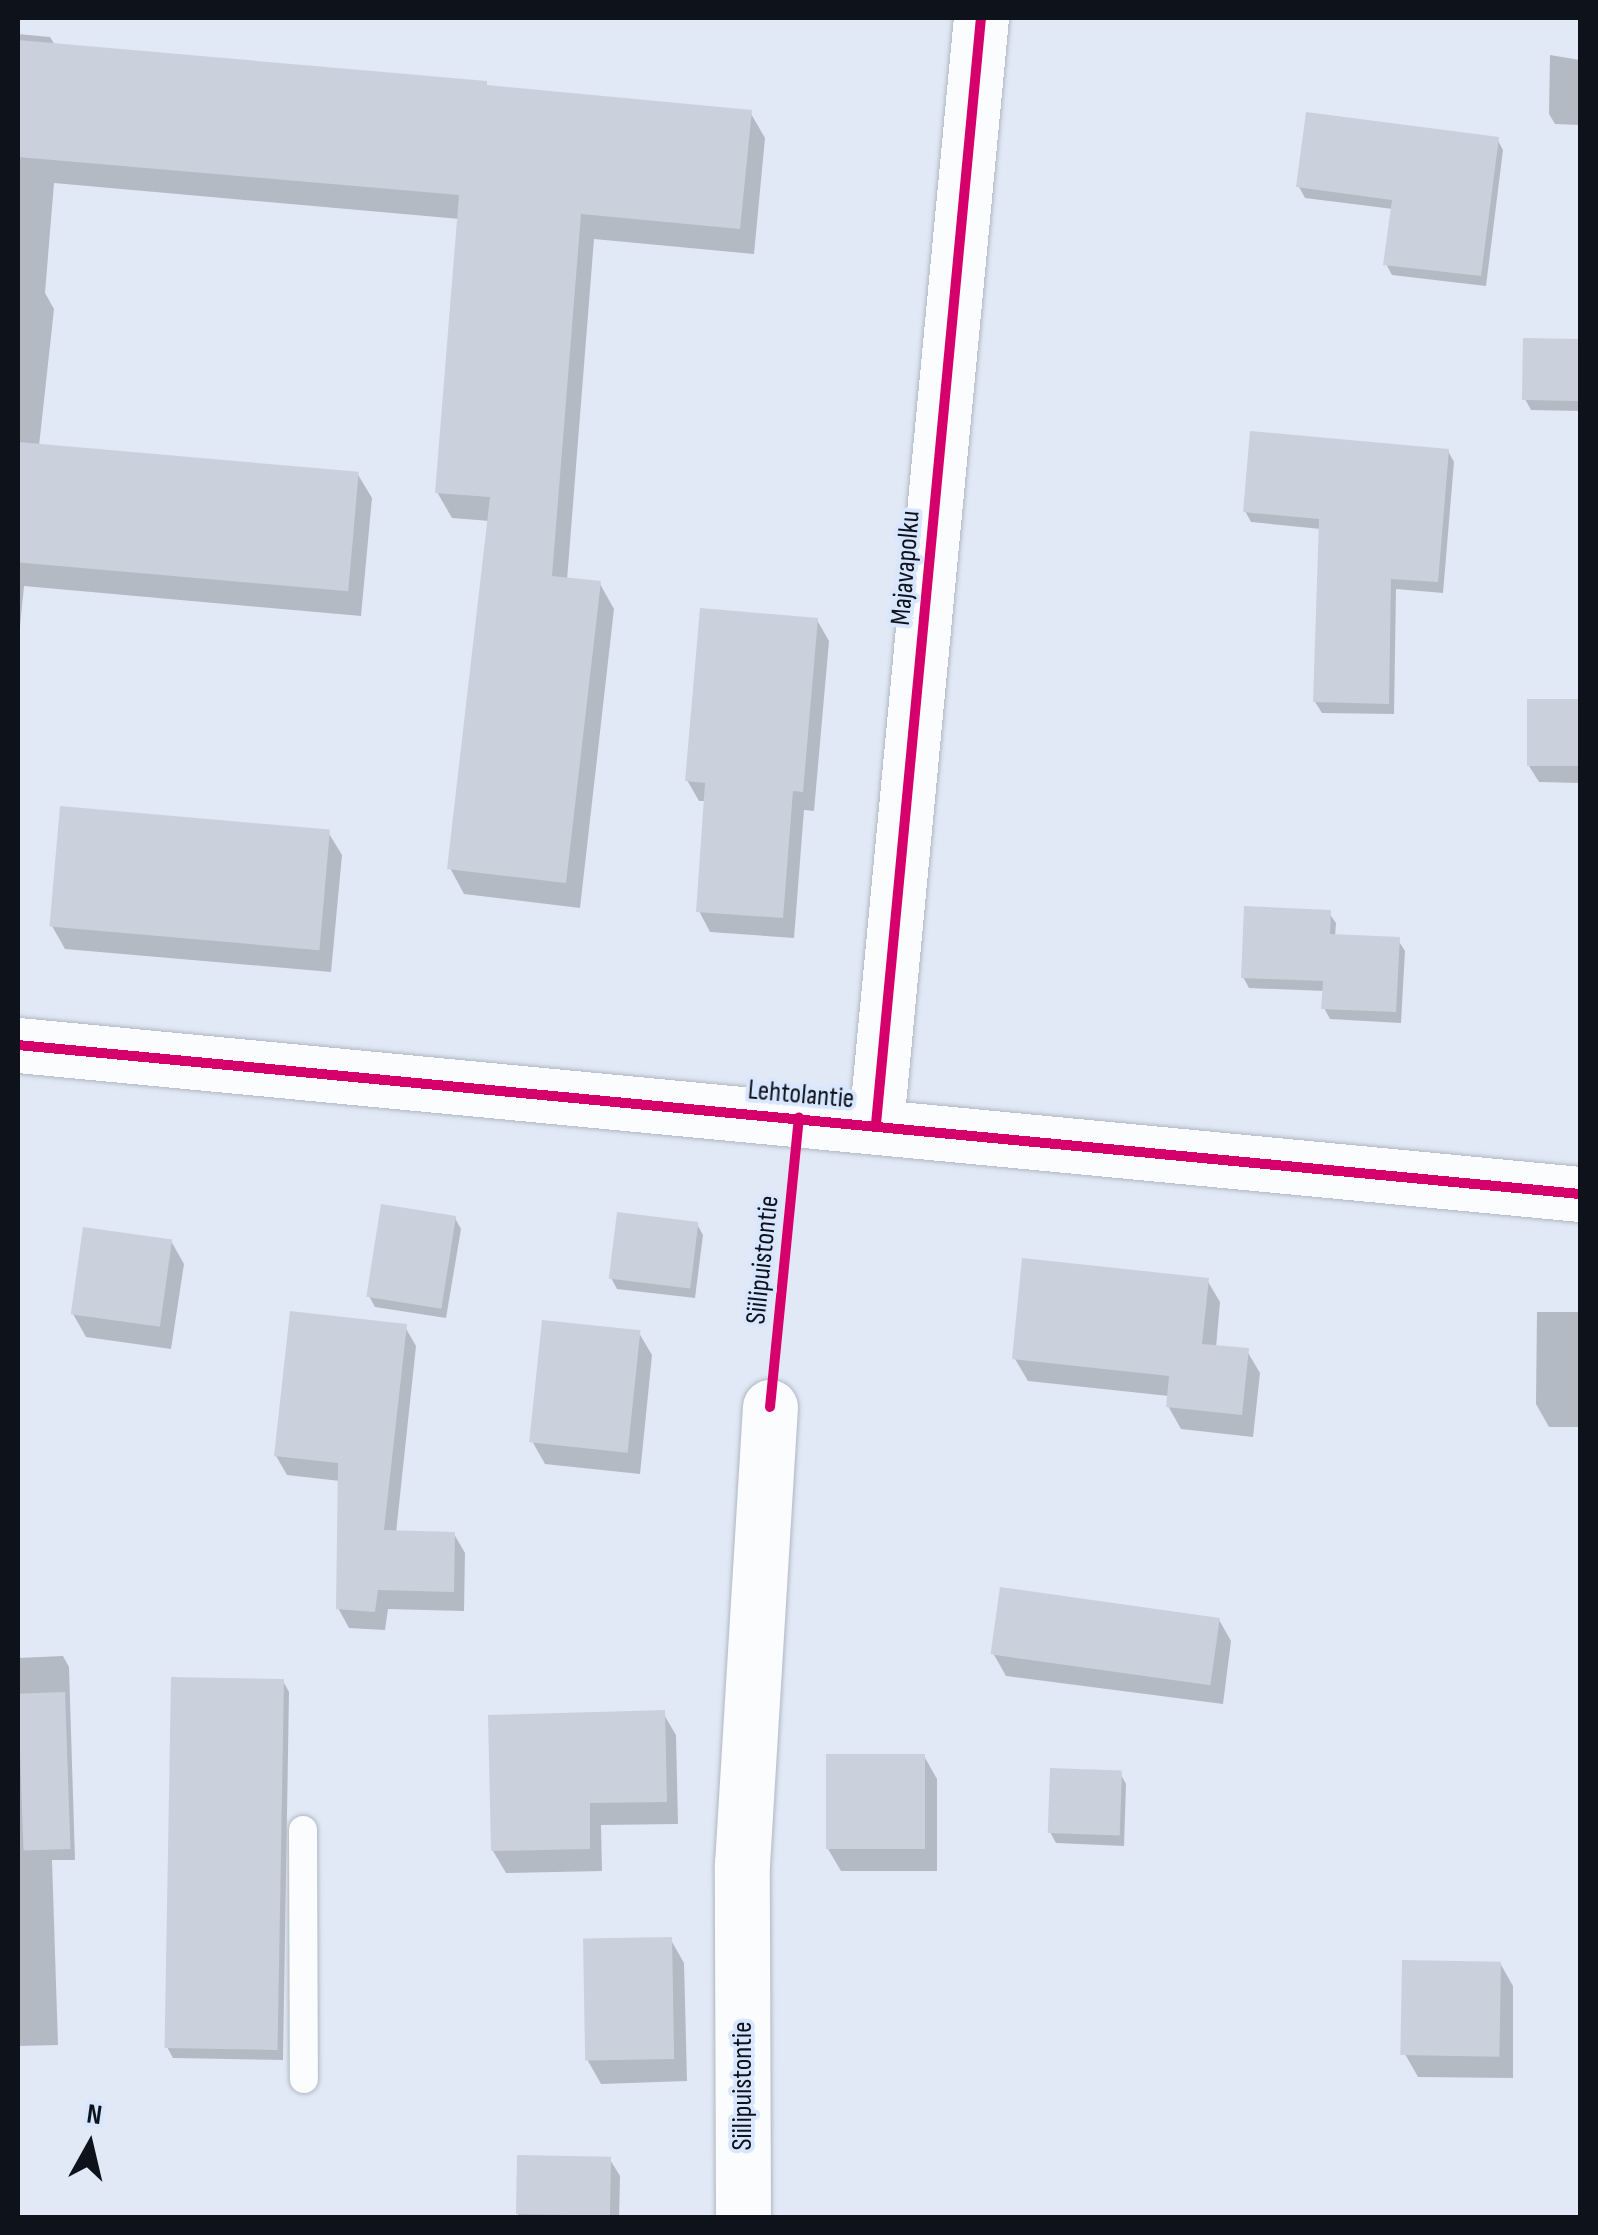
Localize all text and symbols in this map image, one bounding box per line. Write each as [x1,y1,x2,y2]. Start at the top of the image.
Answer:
street label: Majavapolku [884,509,928,627]
street label: Lehtolantie [746,1074,856,1116]
street label: Siilipuistontie [740,1194,786,1326]
street label: Siilipuistontie [726,2021,760,2151]
north arrow [40,2095,140,2195]
text: N [85,2097,104,2132]

